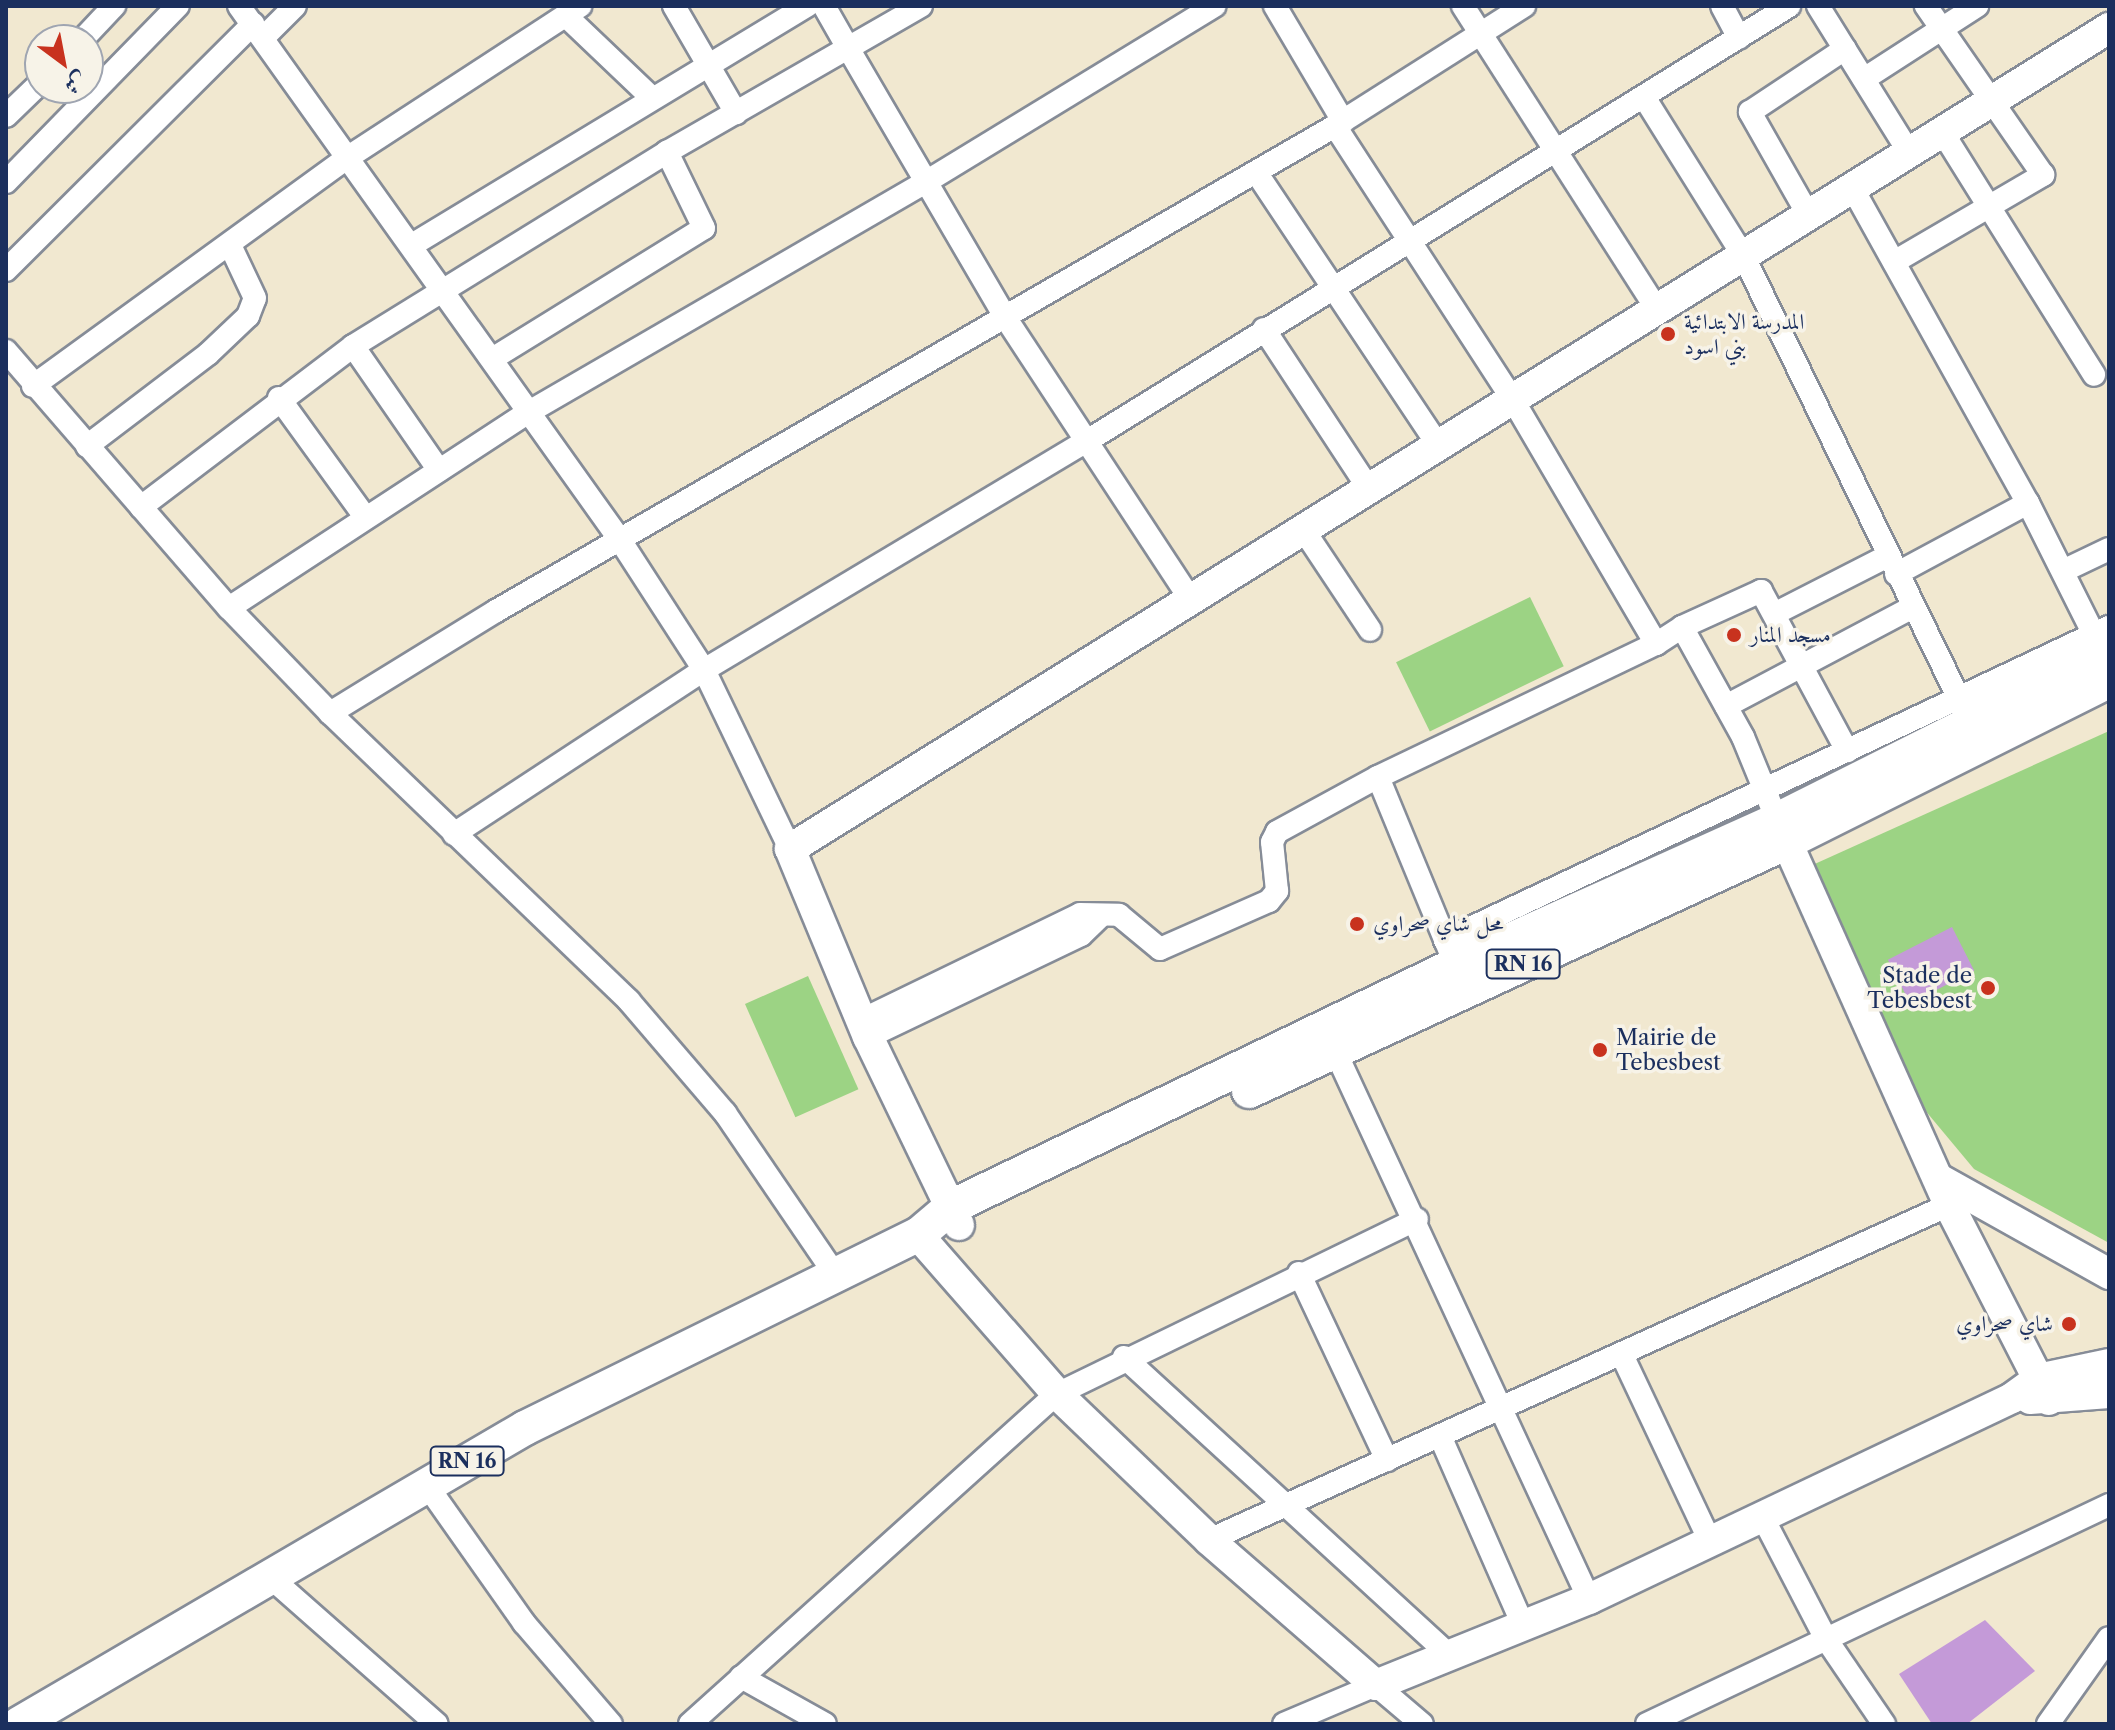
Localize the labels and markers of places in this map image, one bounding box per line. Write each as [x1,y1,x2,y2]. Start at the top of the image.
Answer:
place label: المدرسة الابتدائية بني اسود [1684,308,1804,360]
marker: المدرسة الابتدائية بني اسود [1659,325,1677,343]
place label: مسجد المنار [1750,622,1831,648]
marker: مسجد المنار [1725,626,1743,644]
place label: محل شاي صحراوي [1373,911,1503,937]
marker: محل شاي صحراوي [1348,915,1366,933]
place label: Stade de Tebesbest [1867,962,1972,1014]
marker: Stade de Tebesbest [1979,979,1997,997]
place label: Mairie de Tebesbest [1616,1024,1721,1076]
marker: Mairie de Tebesbest [1591,1041,1609,1059]
place label: شاي صحراوي [1956,1311,2053,1337]
marker: شاي صحراوي [2060,1315,2078,1333]

